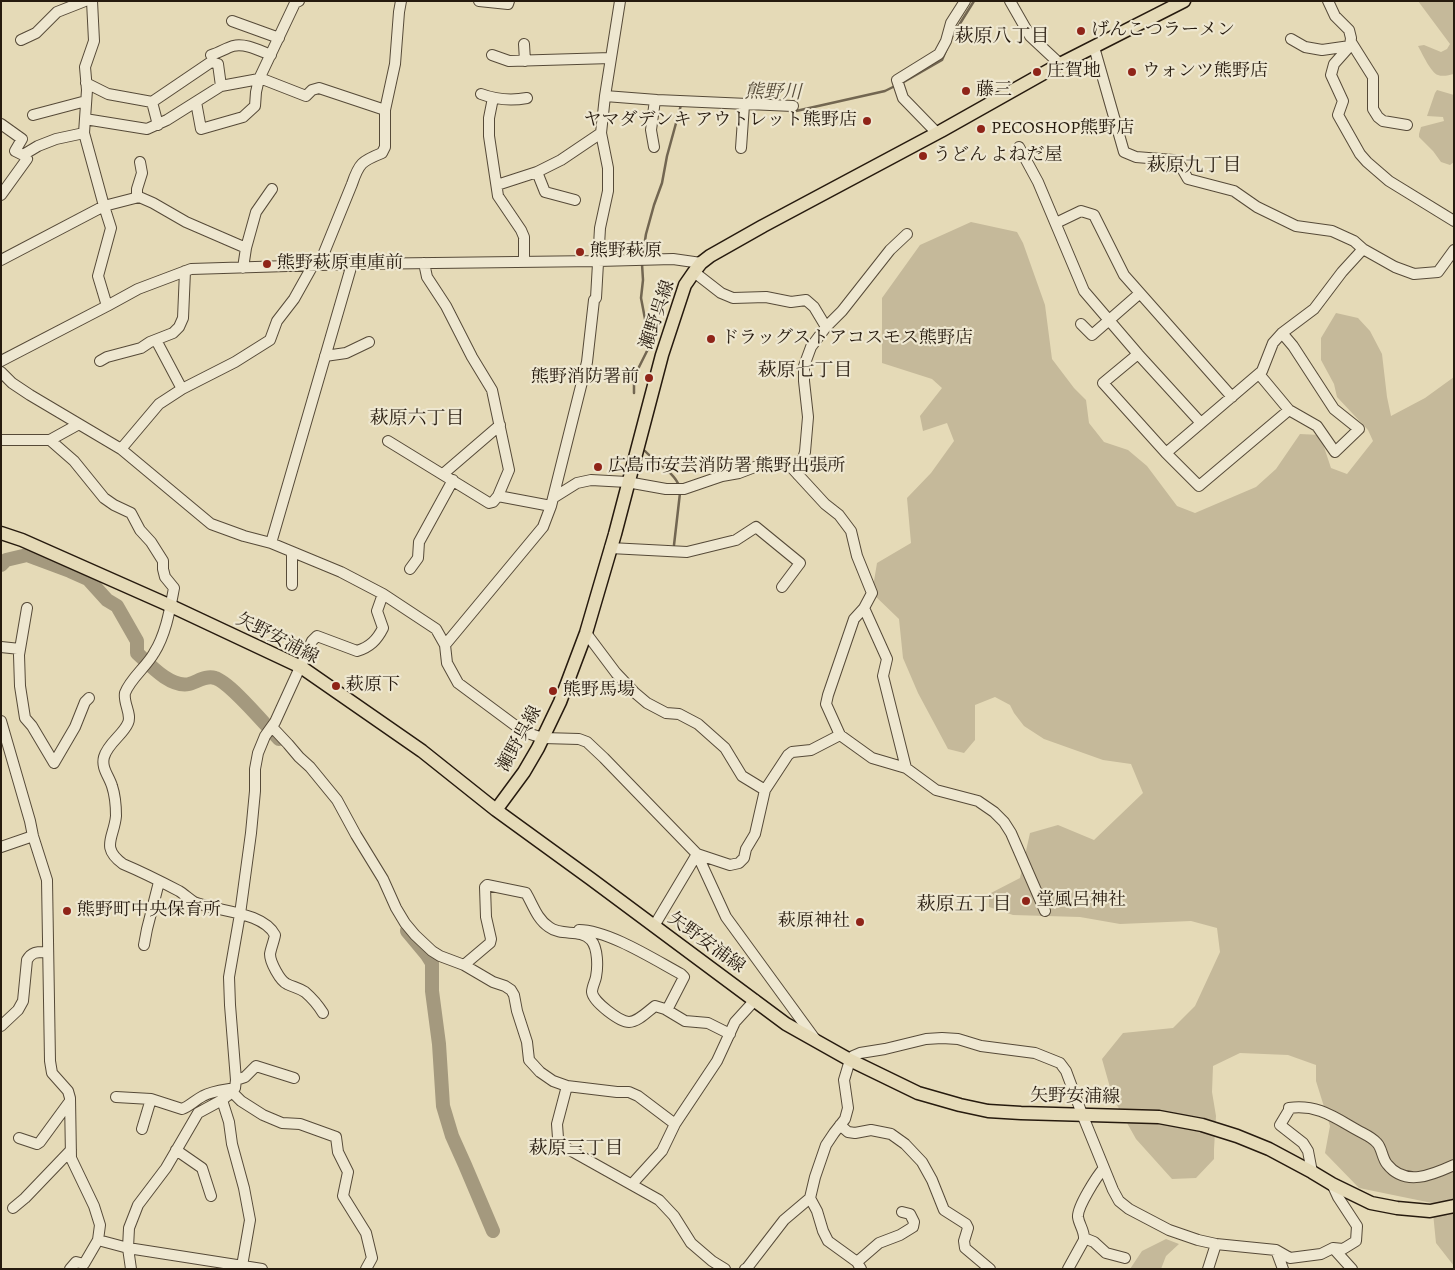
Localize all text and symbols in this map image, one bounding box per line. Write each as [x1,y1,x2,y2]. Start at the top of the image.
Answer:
place label: げんこつラーメン [1091,20,1235,42]
marker: げんこつラーメン [1075,25,1087,37]
district label: 萩原八丁目 [955,26,1049,48]
place label: 庄賀地 [1047,61,1101,83]
place label: ウォンツ熊野店 [1142,61,1268,83]
marker: 庄賀地 [1031,66,1043,78]
marker: ウォンツ熊野店 [1126,66,1138,78]
place label: 藤三 [976,80,1012,102]
water label: 熊野川 [744,81,802,105]
marker: 藤三 [960,85,972,97]
place label: ヤマダデンキ アウトレット熊野店 [583,110,857,132]
marker: ヤマダデンキ アウトレット熊野店 [861,115,873,127]
place label: PECOSHOP熊野店 [991,118,1134,140]
marker: PECOSHOP熊野店 [975,123,987,135]
place label: うどん よねだ屋 [933,145,1063,167]
marker: うどん よねだ屋 [917,150,929,162]
district label: 萩原九丁目 [1147,155,1241,177]
place label: 熊野萩原 [590,241,662,263]
marker: 熊野萩原 [574,246,586,258]
place label: 熊野萩原車庫前 [277,253,403,275]
marker: 熊野萩原車庫前 [261,258,273,270]
street label: 瀬野呉線 [636,277,680,353]
place label: ドラッグストアコスモス熊野店 [721,328,973,350]
marker: ドラッグストアコスモス熊野店 [705,333,717,345]
district label: 萩原七丁目 [758,360,852,382]
place label: 熊野消防署前 [531,367,639,389]
marker: 熊野消防署前 [643,372,655,384]
district label: 萩原六丁目 [370,408,464,430]
place label: 広島市安芸消防署 熊野出張所 [608,456,846,478]
marker: 広島市安芸消防署 熊野出張所 [592,461,604,473]
street label: 矢野安浦線 [232,609,322,669]
place label: 萩原下 [346,675,400,697]
marker: 萩原下 [330,680,342,692]
place label: 熊野馬場 [563,680,635,702]
marker: 熊野馬場 [547,685,559,697]
street label: 瀬野呉線 [493,702,547,776]
place label: 堂風呂神社 [1036,890,1126,912]
district label: 萩原五丁目 [917,894,1011,916]
marker: 堂風呂神社 [1020,895,1032,907]
place label: 熊野町中央保育所 [77,900,221,922]
marker: 熊野町中央保育所 [61,905,73,917]
street label: 矢野安浦線 [663,908,749,978]
place label: 萩原神社 [778,911,850,933]
marker: 萩原神社 [854,916,866,928]
street label: 矢野安浦線 [1030,1085,1120,1109]
district label: 萩原三丁目 [529,1138,623,1160]

